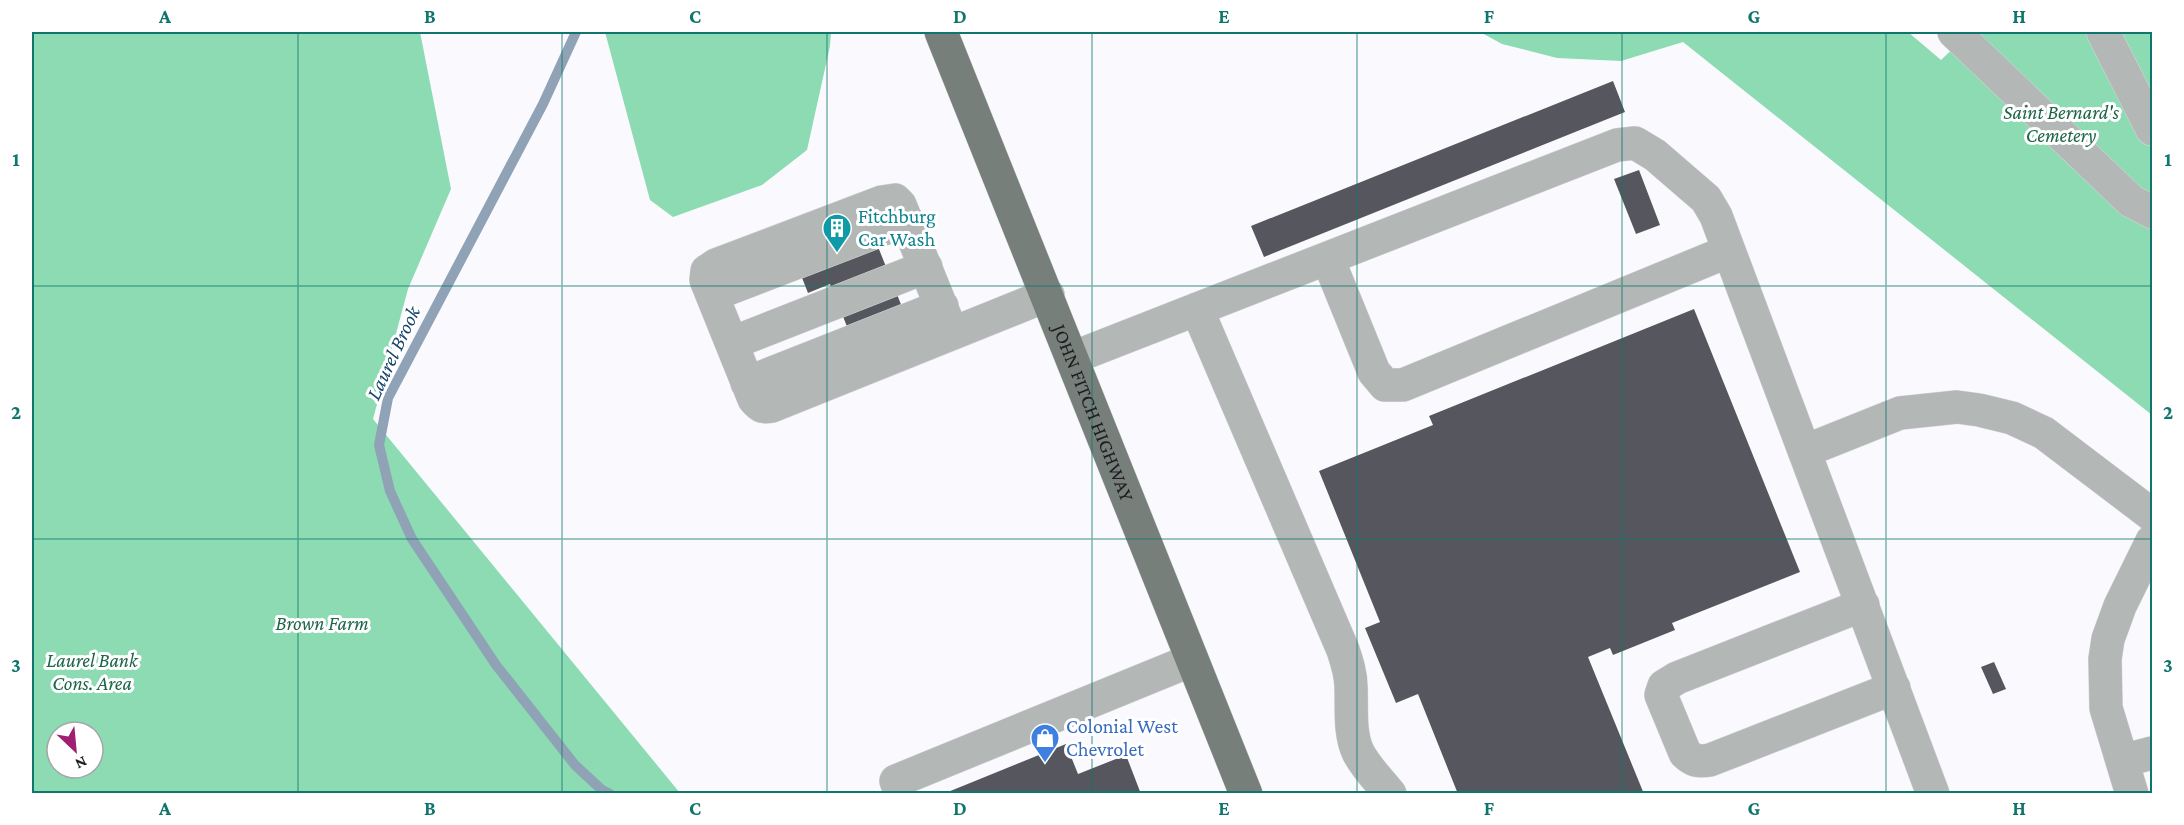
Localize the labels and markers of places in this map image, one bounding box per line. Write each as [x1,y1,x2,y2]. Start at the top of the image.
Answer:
place label: Fitchburg Car Wash [858,205,936,250]
building icon: Fitchburg Car Wash [821,212,853,254]
place label: Colonial West Chevrolet [1066,715,1178,760]
shop icon: Colonial West Chevrolet [1029,722,1061,764]

